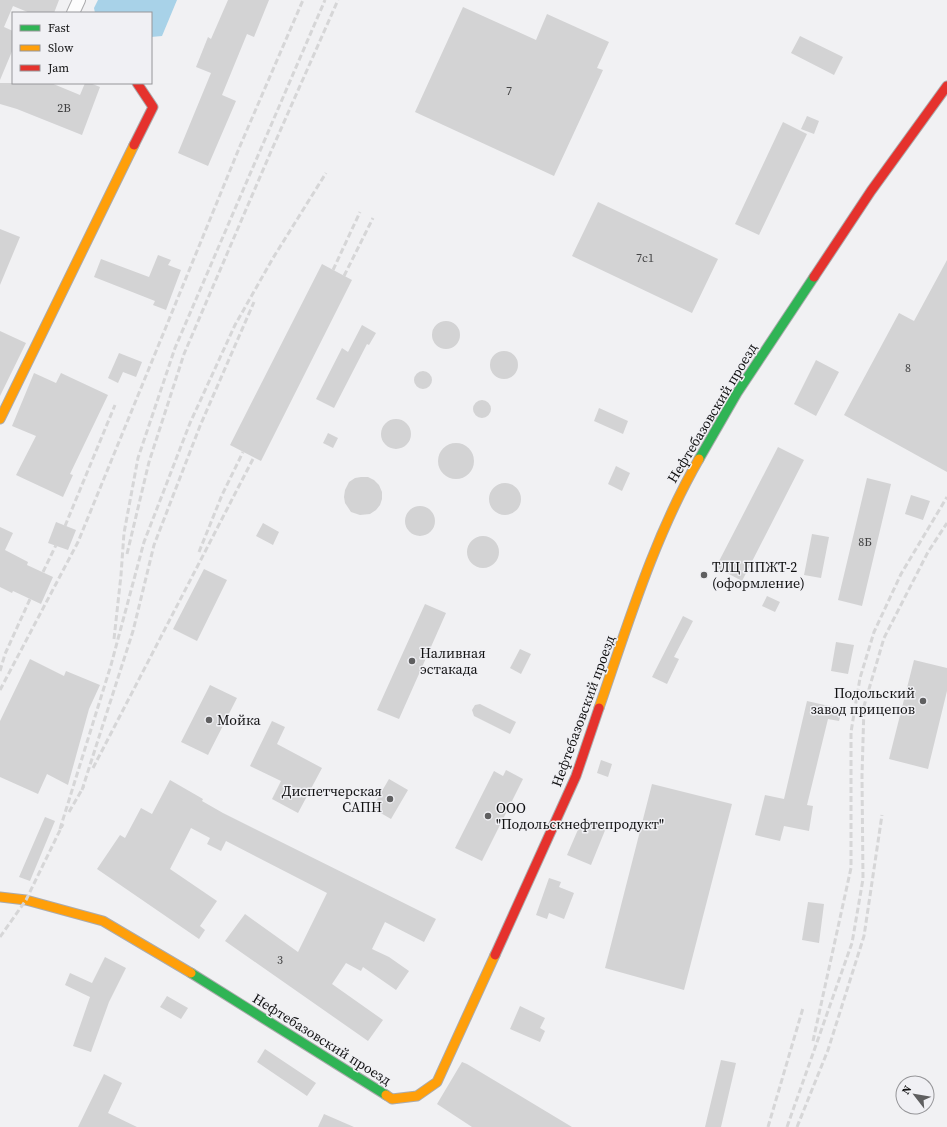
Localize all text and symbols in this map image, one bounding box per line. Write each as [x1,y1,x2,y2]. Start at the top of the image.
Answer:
legend [12,12,152,84]
text: Fast [48,20,70,36]
text: Slow [48,40,74,56]
text: Jam [47,60,69,76]
house number: 7 [506,83,512,99]
house number: 2В [57,100,71,116]
house number: 7с1 [636,250,654,266]
street label: Нефтебазовский проезд [662,339,762,487]
house number: 8 [905,360,911,376]
house number: 8Б [858,534,872,550]
place label: ТЛЦ ППЖТ-2 (оформление) [712,557,805,593]
marker: ТЛЦ ППЖТ-2 (оформление) [699,570,709,580]
street label: Нефтебазовский проезд [546,632,620,790]
place label: Наливная эстакада [420,643,486,679]
marker: Наливная эстакада [407,656,417,666]
place label: Подольский завод прицепов [811,683,915,719]
marker: Подольский завод прицепов [918,696,928,706]
place label: Мойка [217,710,262,730]
marker: Мойка [204,715,214,725]
place label: Диспетчерская САПН [282,781,382,817]
marker: Диспетчерская САПН [385,794,395,804]
place label: ООО "Подольскнефтепродукт" [496,798,664,834]
marker: ООО "Подольскнефтепродукт" [483,811,493,821]
house number: 3 [277,952,283,968]
street label: Нефтебазовский проезд [249,988,395,1090]
north arrow [895,1075,935,1115]
text: N [898,1083,915,1097]

